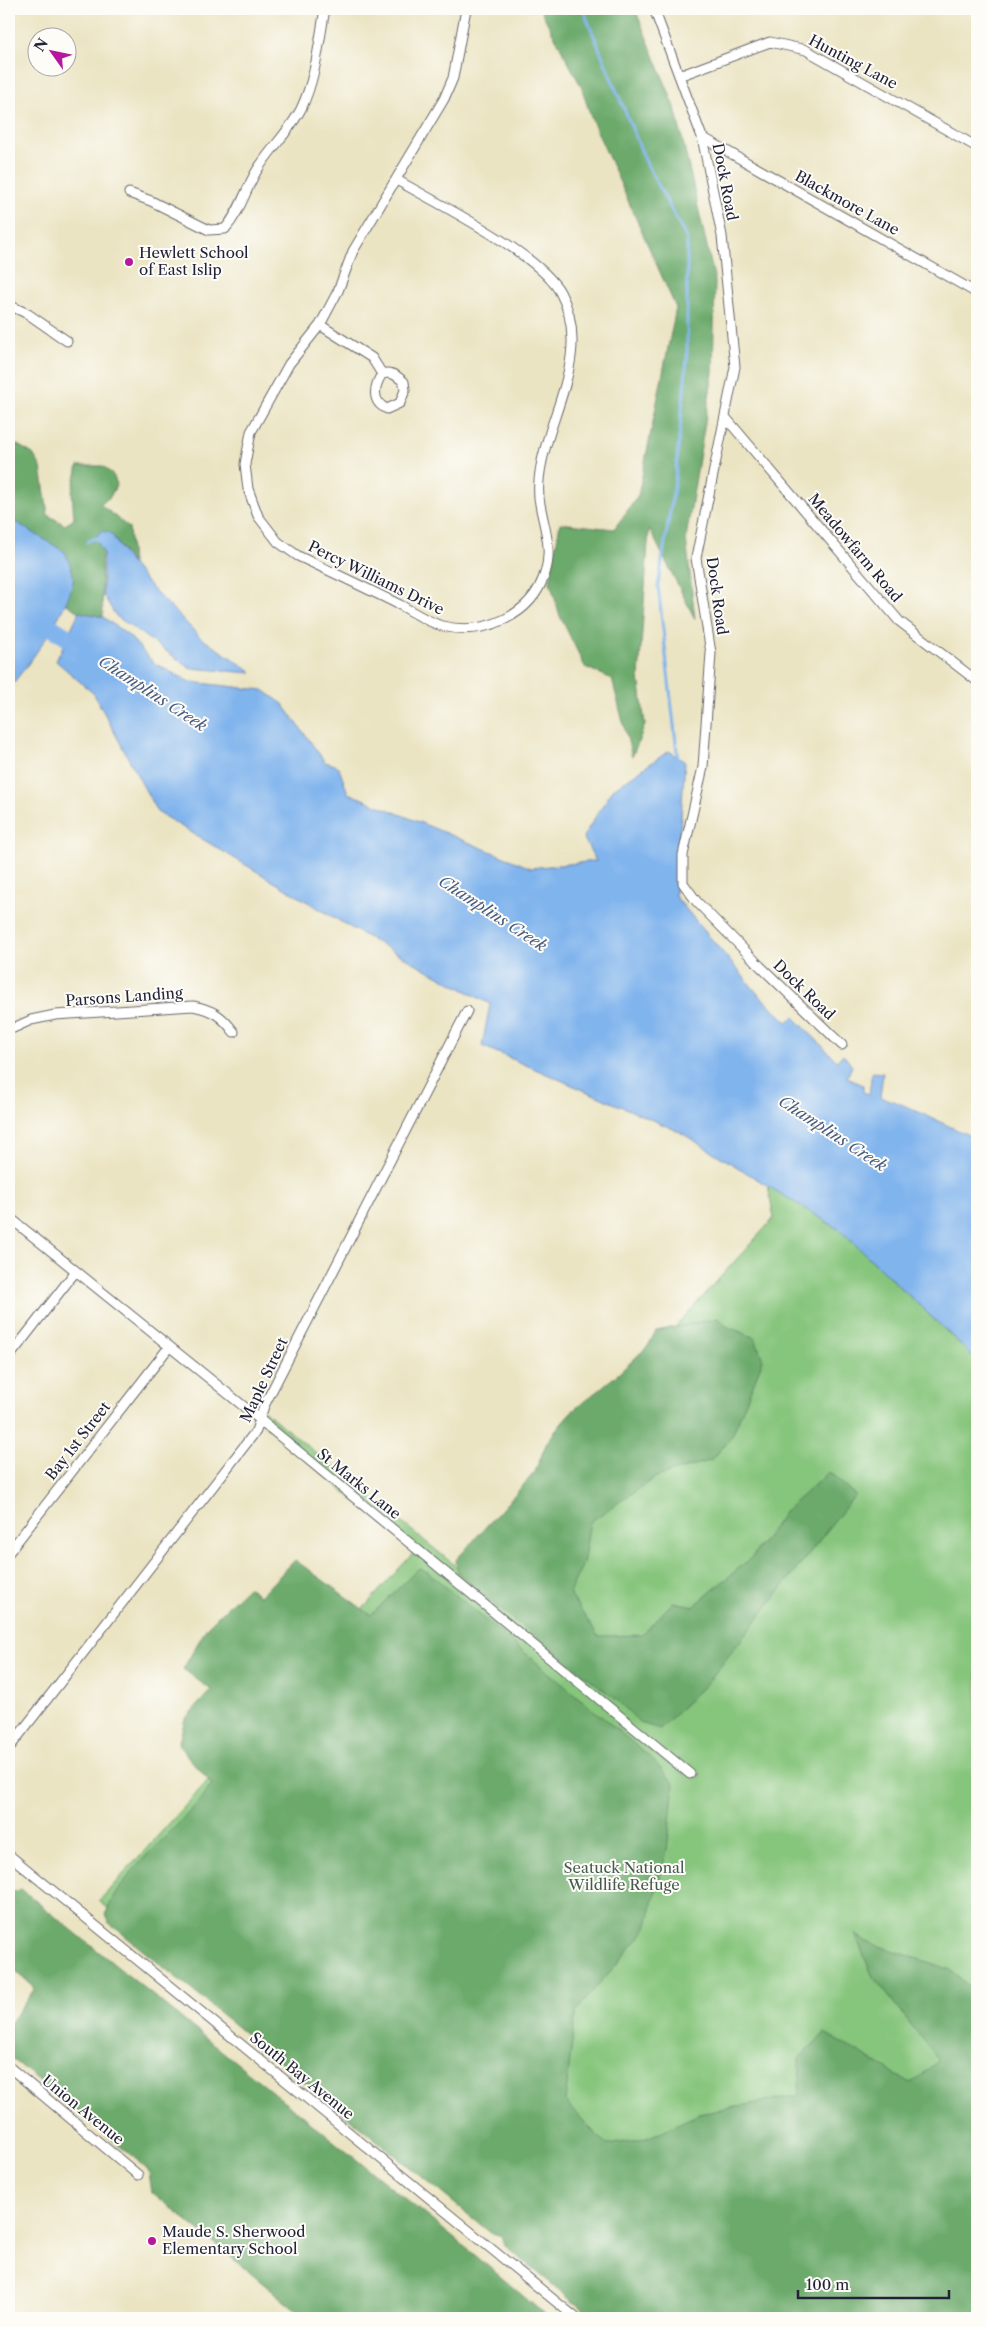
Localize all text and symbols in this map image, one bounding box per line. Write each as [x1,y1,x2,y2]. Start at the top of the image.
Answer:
north arrow [28,28,78,78]
street label: Hunting Lane [806,30,901,93]
text: N [30,35,52,55]
street label: Dock Road [709,141,742,222]
street label: Blackmore Lane [792,166,903,239]
place label: Hewlett School of East Islip [139,243,249,279]
marker: Hewlett School of East Islip [123,256,135,268]
street label: Meadowfarm Road [804,489,906,606]
street label: Percy Williams Drive [305,536,447,619]
street label: Dock Road [703,556,732,636]
water label: Champlins Creek [95,651,211,736]
water label: Champlins Creek [435,871,551,956]
street label: Dock Road [769,955,839,1024]
street label: Parsons Landing [65,983,183,1010]
water label: Champlins Creek [775,1091,891,1176]
street label: Maple Street [236,1334,292,1425]
street label: Bay 1st Street [41,1397,115,1484]
street label: St Marks Lane [314,1444,405,1523]
park label: Seatuck National Wildlife Refuge [564,1858,685,1894]
street label: South Bay Avenue [246,2028,358,2123]
street label: Union Avenue [38,2071,128,2149]
place label: Maude S. Sherwood Elementary School [162,2222,305,2258]
marker: Maude S. Sherwood Elementary School [146,2235,158,2247]
scale bar [798,2267,950,2299]
text: 100 m [806,2275,849,2294]

